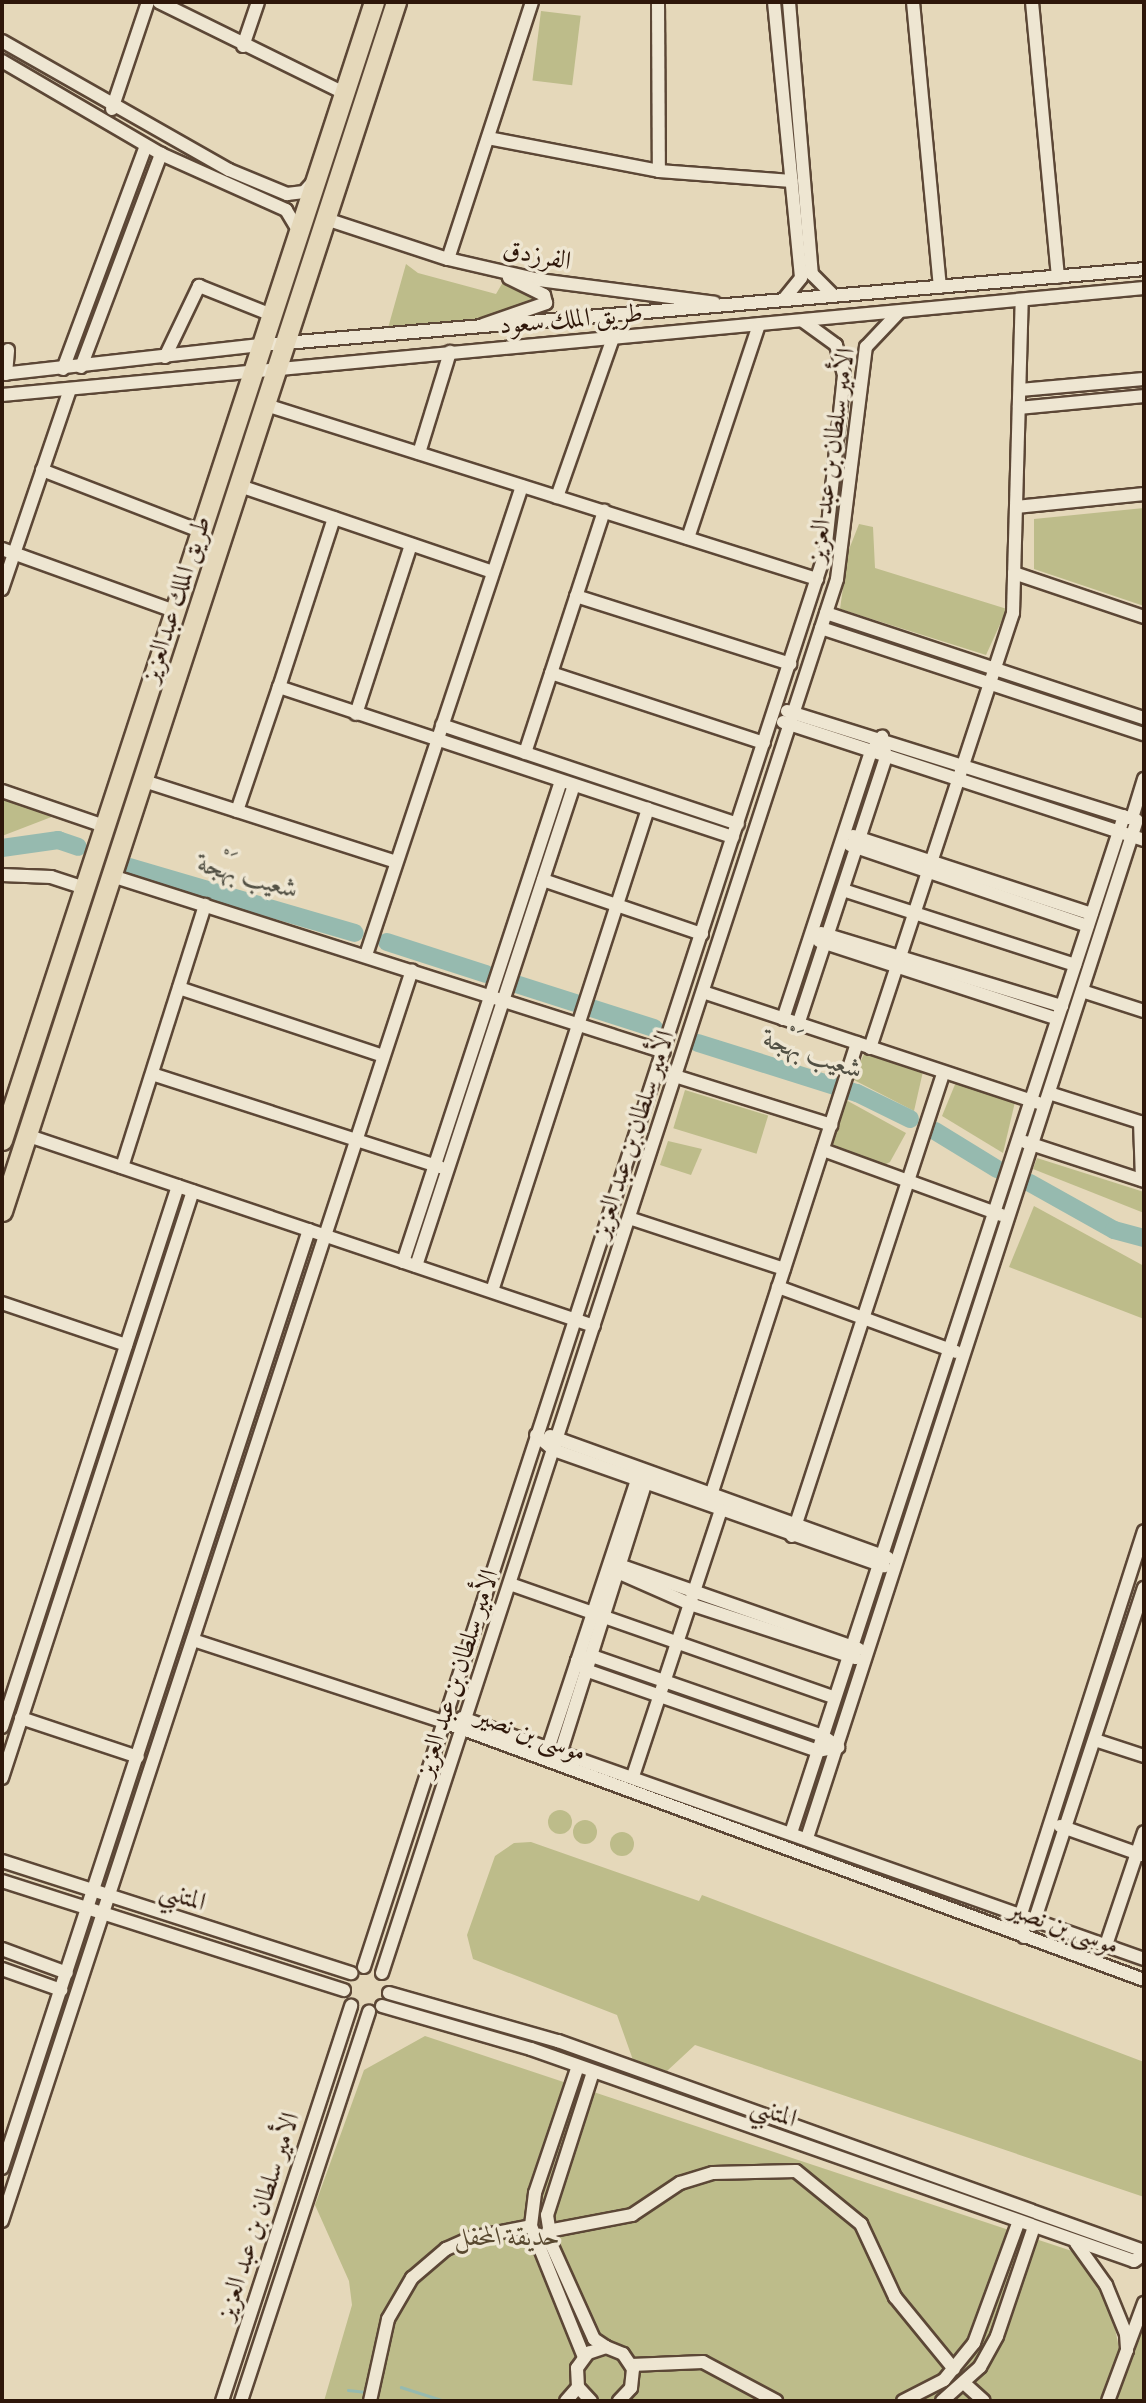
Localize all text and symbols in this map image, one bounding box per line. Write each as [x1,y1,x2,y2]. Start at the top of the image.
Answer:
street label: الفرزدق [500,233,574,277]
street label: طريق الملك سعود [498,297,644,341]
street label: الأمير سلطان بن عبد العزيز [801,346,861,564]
street label: طريق الملك عبدالعزيز [134,512,218,686]
water label: شعيب بَهْجة [195,845,303,905]
water label: شعيب بَهْجة [759,1020,869,1086]
street label: الأمير سلطان بن عبد العزيز [585,1026,681,1242]
street label: الأمير سلطان بن عبد العزيز [409,1565,505,1781]
street label: موسى بن نصير [472,1700,590,1768]
street label: المتنبي [156,1874,210,1918]
street label: موسى بن نصير [1005,1893,1123,1961]
street label: المتنبي [747,2090,801,2134]
street label: الأمير سلطان بن عبد العزيز [210,2108,306,2324]
park label: حديقة المحفل [454,2221,560,2253]

